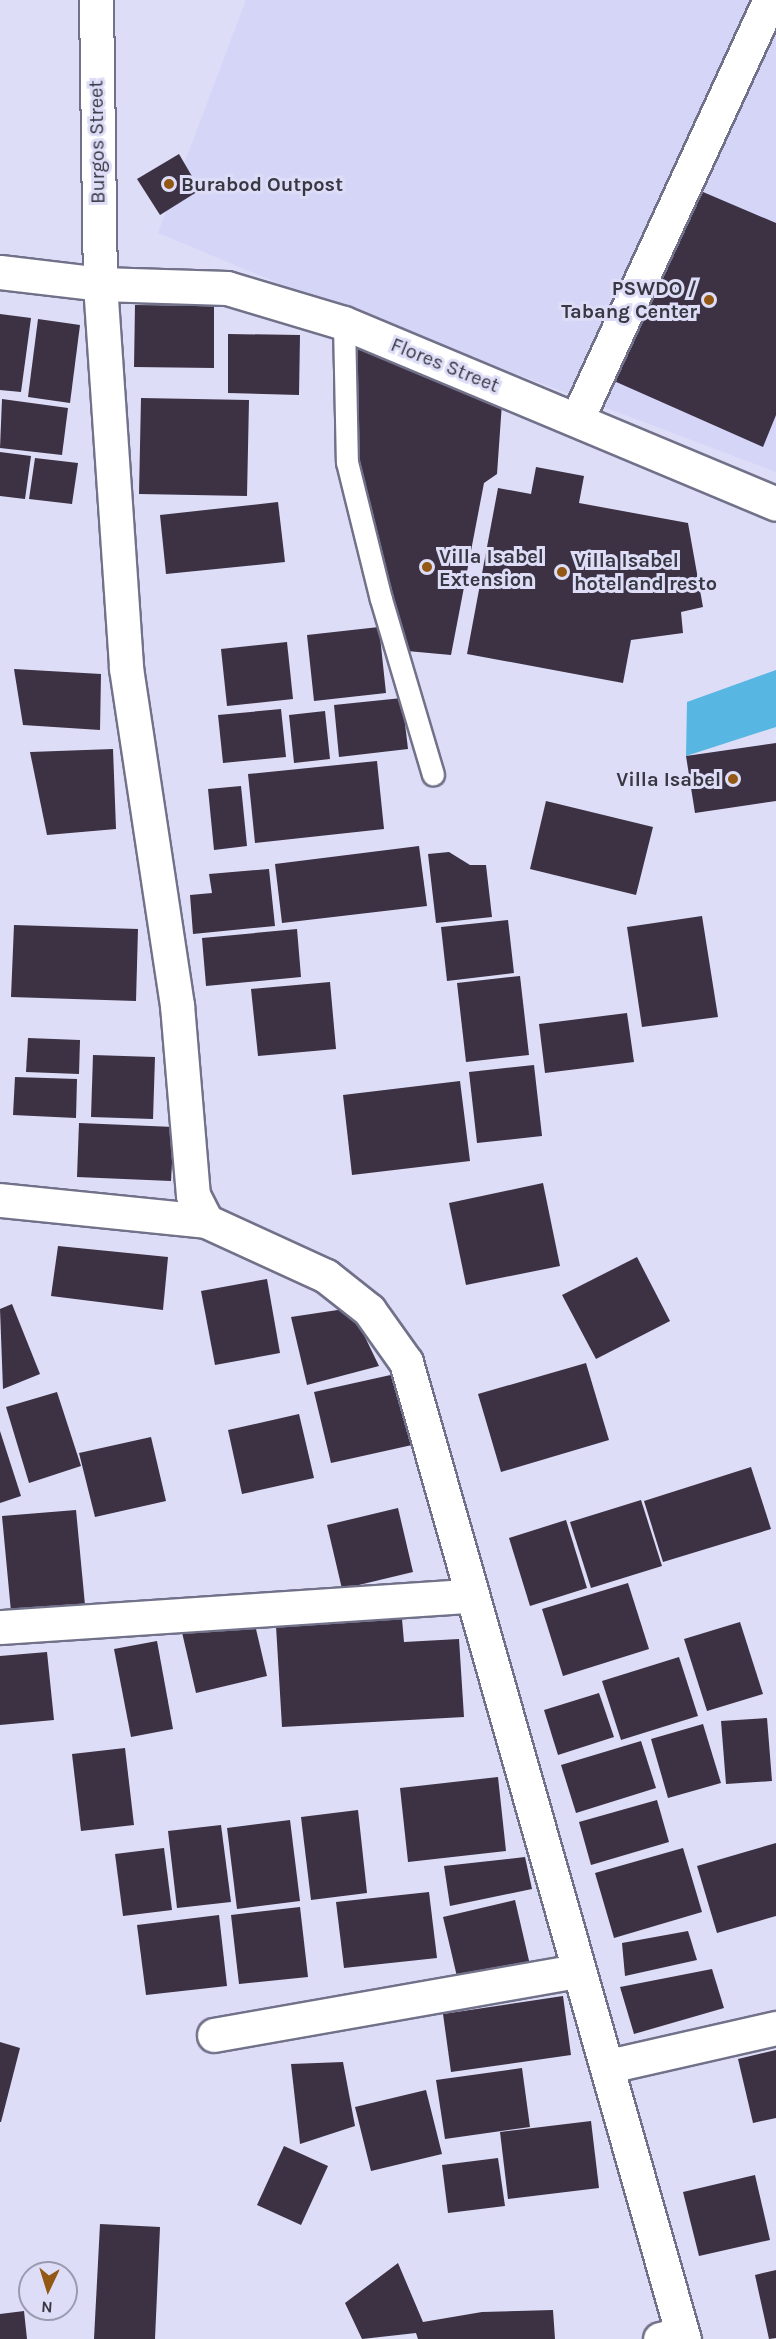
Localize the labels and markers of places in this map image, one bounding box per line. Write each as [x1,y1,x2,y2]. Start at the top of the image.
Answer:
place label: Burabod Outpost [181,172,343,196]
marker: Burabod Outpost [162,177,176,191]
place label: PSWDO / Tabang Center [561,276,697,323]
marker: PSWDO / Tabang Center [702,293,716,307]
place label: Villa Isabel Extension [439,544,544,591]
place label: Villa Isabel hotel and resto [574,548,717,595]
marker: Villa Isabel Extension [420,560,434,574]
marker: Villa Isabel hotel and resto [555,565,569,579]
place label: Villa Isabel [616,767,721,791]
marker: Villa Isabel [726,772,740,786]

